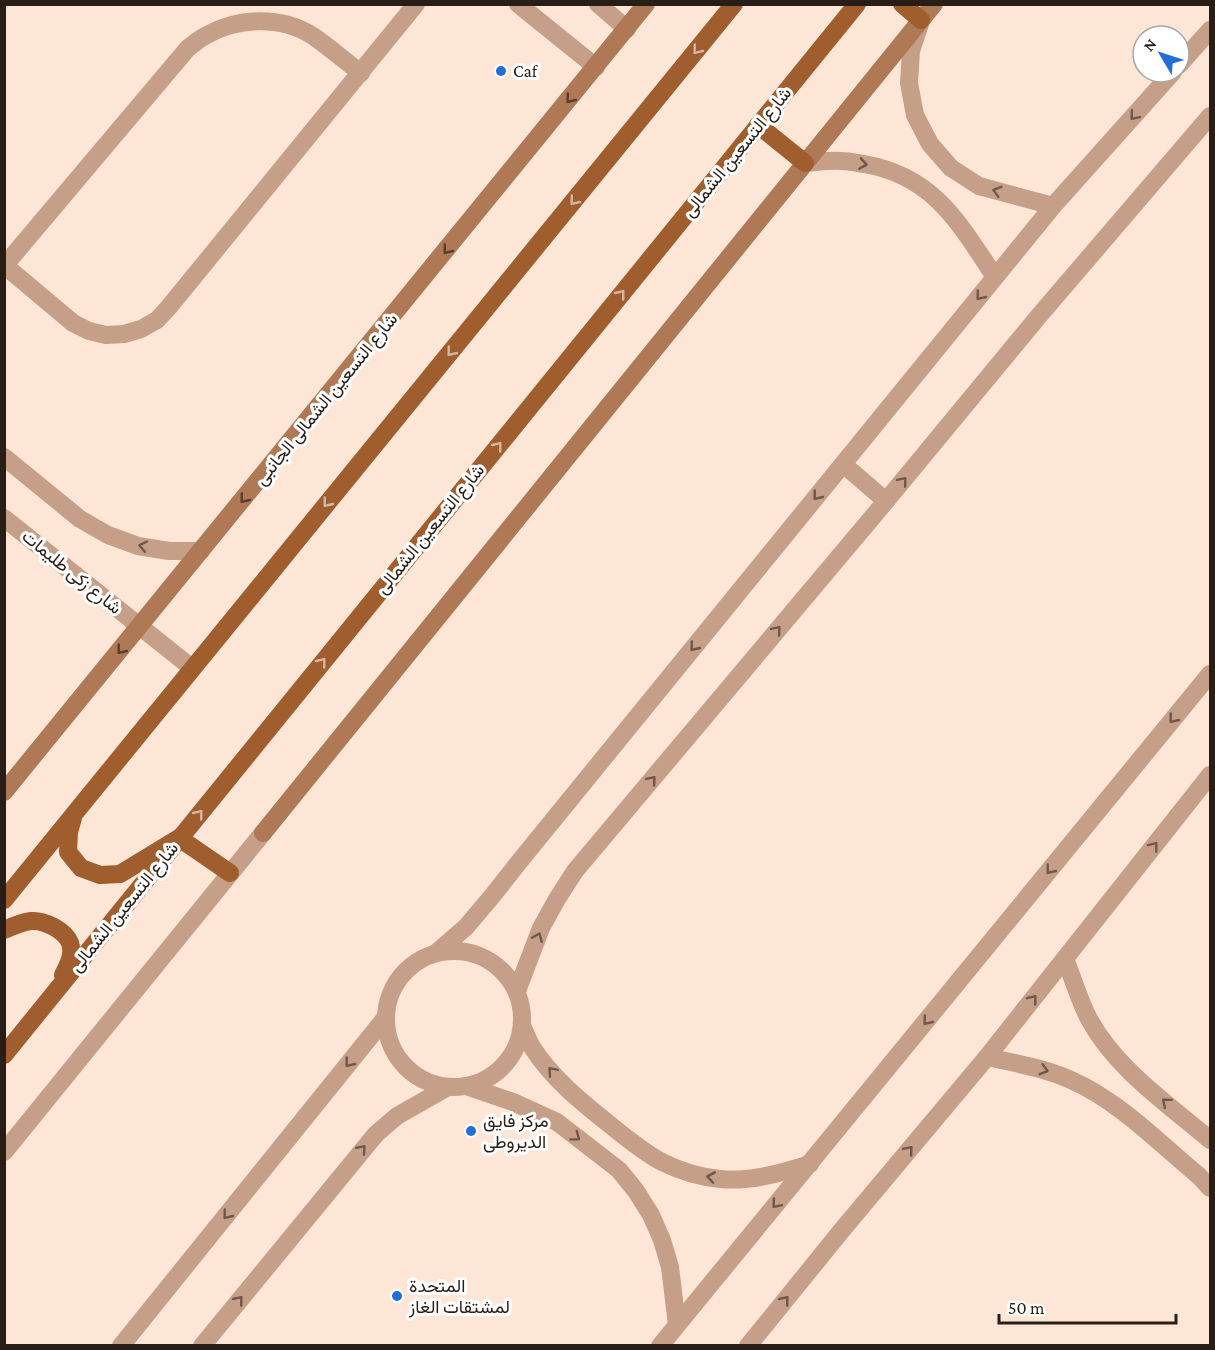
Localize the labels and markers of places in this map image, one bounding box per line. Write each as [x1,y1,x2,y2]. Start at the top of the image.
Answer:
place label: Caf [513,61,539,81]
marker: Caf [494,64,508,78]
place label: مركز فايق الديروطى [483,1111,549,1153]
marker: مركز فايق الديروطى [464,1124,478,1138]
place label: المتحدة لمشتقات الغاز [408,1276,510,1318]
marker: المتحدة لمشتقات الغاز [390,1289,404,1303]

